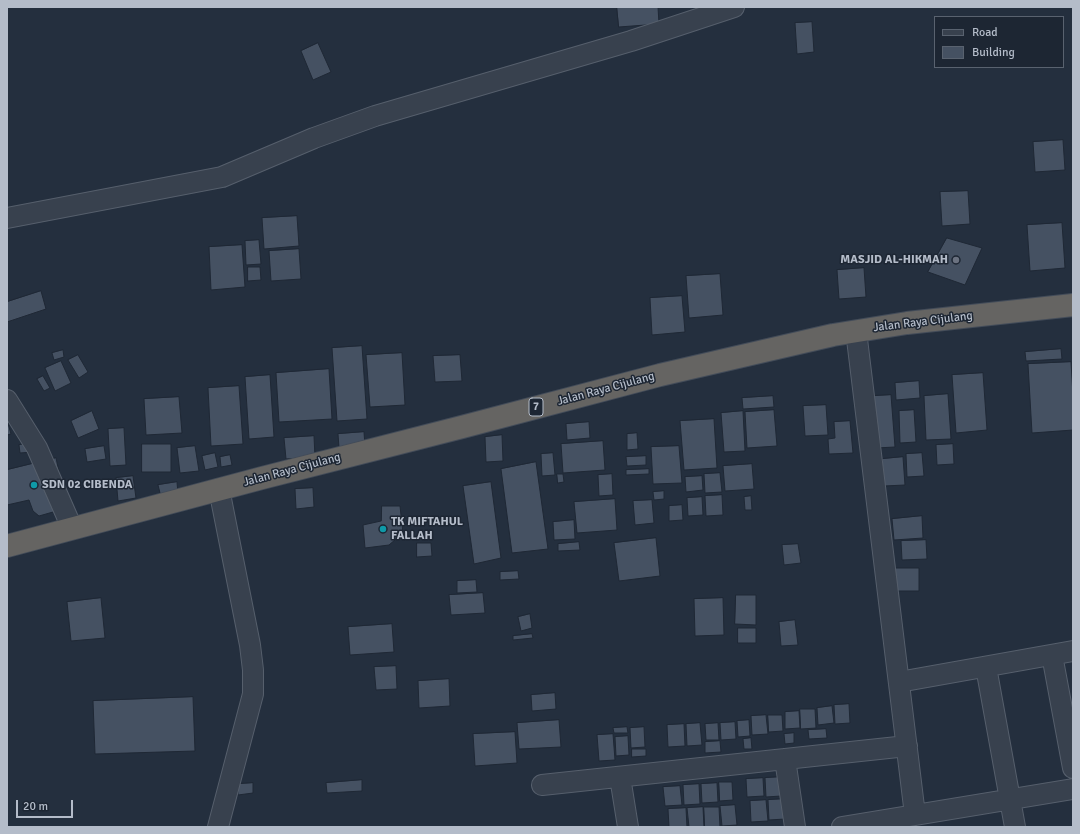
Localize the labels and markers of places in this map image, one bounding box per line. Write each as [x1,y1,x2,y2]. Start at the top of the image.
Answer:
place label: MASJID AL-HIKMAH [840,253,948,267]
marker: MASJID AL-HIKMAH [951,255,961,265]
place label: SDN 02 CIBENDA [42,478,133,492]
marker: SDN 02 CIBENDA [29,480,39,490]
place label: TK MIFTAHUL FALLAH [391,515,463,543]
marker: TK MIFTAHUL FALLAH [378,524,388,534]

